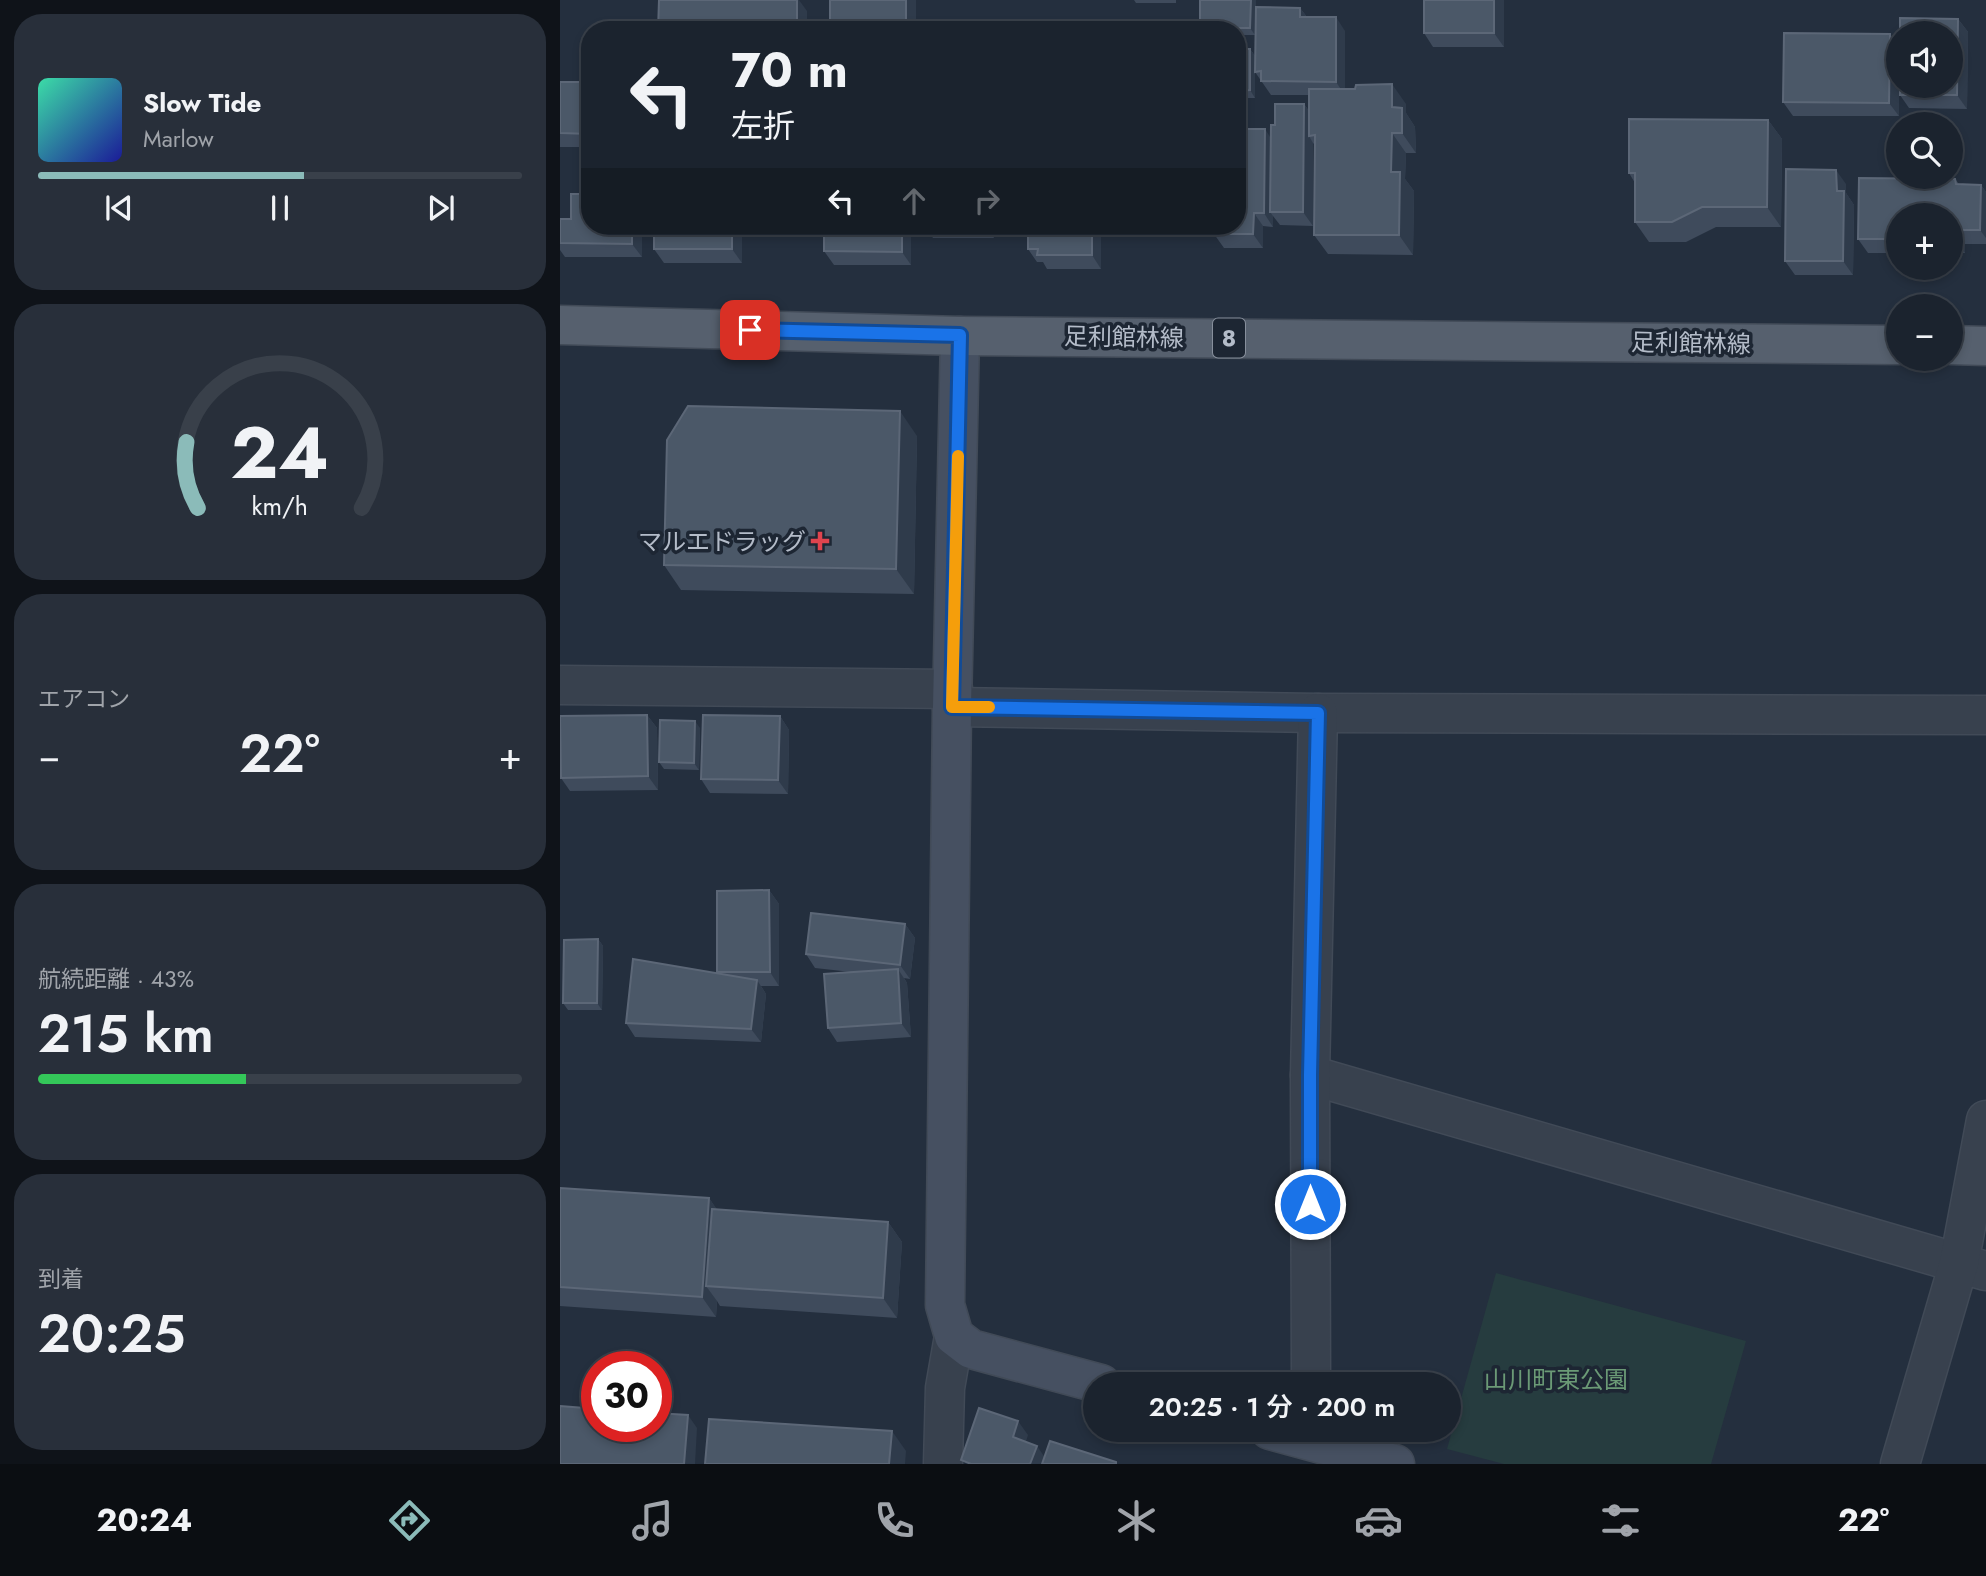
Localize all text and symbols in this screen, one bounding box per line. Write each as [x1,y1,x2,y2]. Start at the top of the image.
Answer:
map controls [1886,21,1963,371]
button: sound [1886,21,1963,98]
text: 70 m [731,35,848,105]
icon: left [616,49,707,140]
text: Slow Tide [143,84,262,122]
text: 左折 [731,103,795,149]
button: search [1886,112,1963,189]
text: Marlow [143,122,214,156]
icon: left [822,182,860,220]
icon: ahead [895,182,933,220]
icon: right [968,182,1006,220]
icon: previous [100,189,138,227]
icon: pause [261,189,299,227]
icon: next [422,189,460,227]
button: + [1886,203,1963,280]
button: − [1886,294,1963,371]
pin [720,300,780,360]
icon: arrive [731,311,769,349]
street label: 足利館林線 [1064,318,1184,356]
road number: 8 [1213,318,1245,358]
street label: 足利館林線 [1631,324,1751,362]
text: 24 [231,400,329,505]
text: km/h [252,488,308,524]
place label: マルエドラッグ [638,524,806,559]
marker: マルエドラッグ [812,533,828,549]
text: エアコン [38,682,130,716]
text: 22° [239,716,320,792]
text: − [38,728,60,783]
text: + [499,728,522,783]
text: 航続距離 · 43% [38,962,194,996]
text: 215 km [38,996,214,1072]
position arrow [1273,1167,1347,1241]
text: 到着 [38,1262,84,1296]
text: 20:25 [38,1296,185,1372]
speed limit sign: 30 [581,1351,672,1442]
park label: 山川町東公園 [1484,1362,1628,1397]
text: 20:25 · 1 分 · 200 m [1149,1388,1395,1426]
icon: directions [385,1496,434,1545]
icon: music [628,1496,677,1545]
icon: phone [870,1496,919,1545]
icon: climate [1112,1496,1161,1545]
icon: car [1354,1496,1403,1545]
icon: filters [1596,1496,1645,1545]
text: 20:24 [97,1497,192,1543]
text: 22° [1838,1497,1889,1543]

